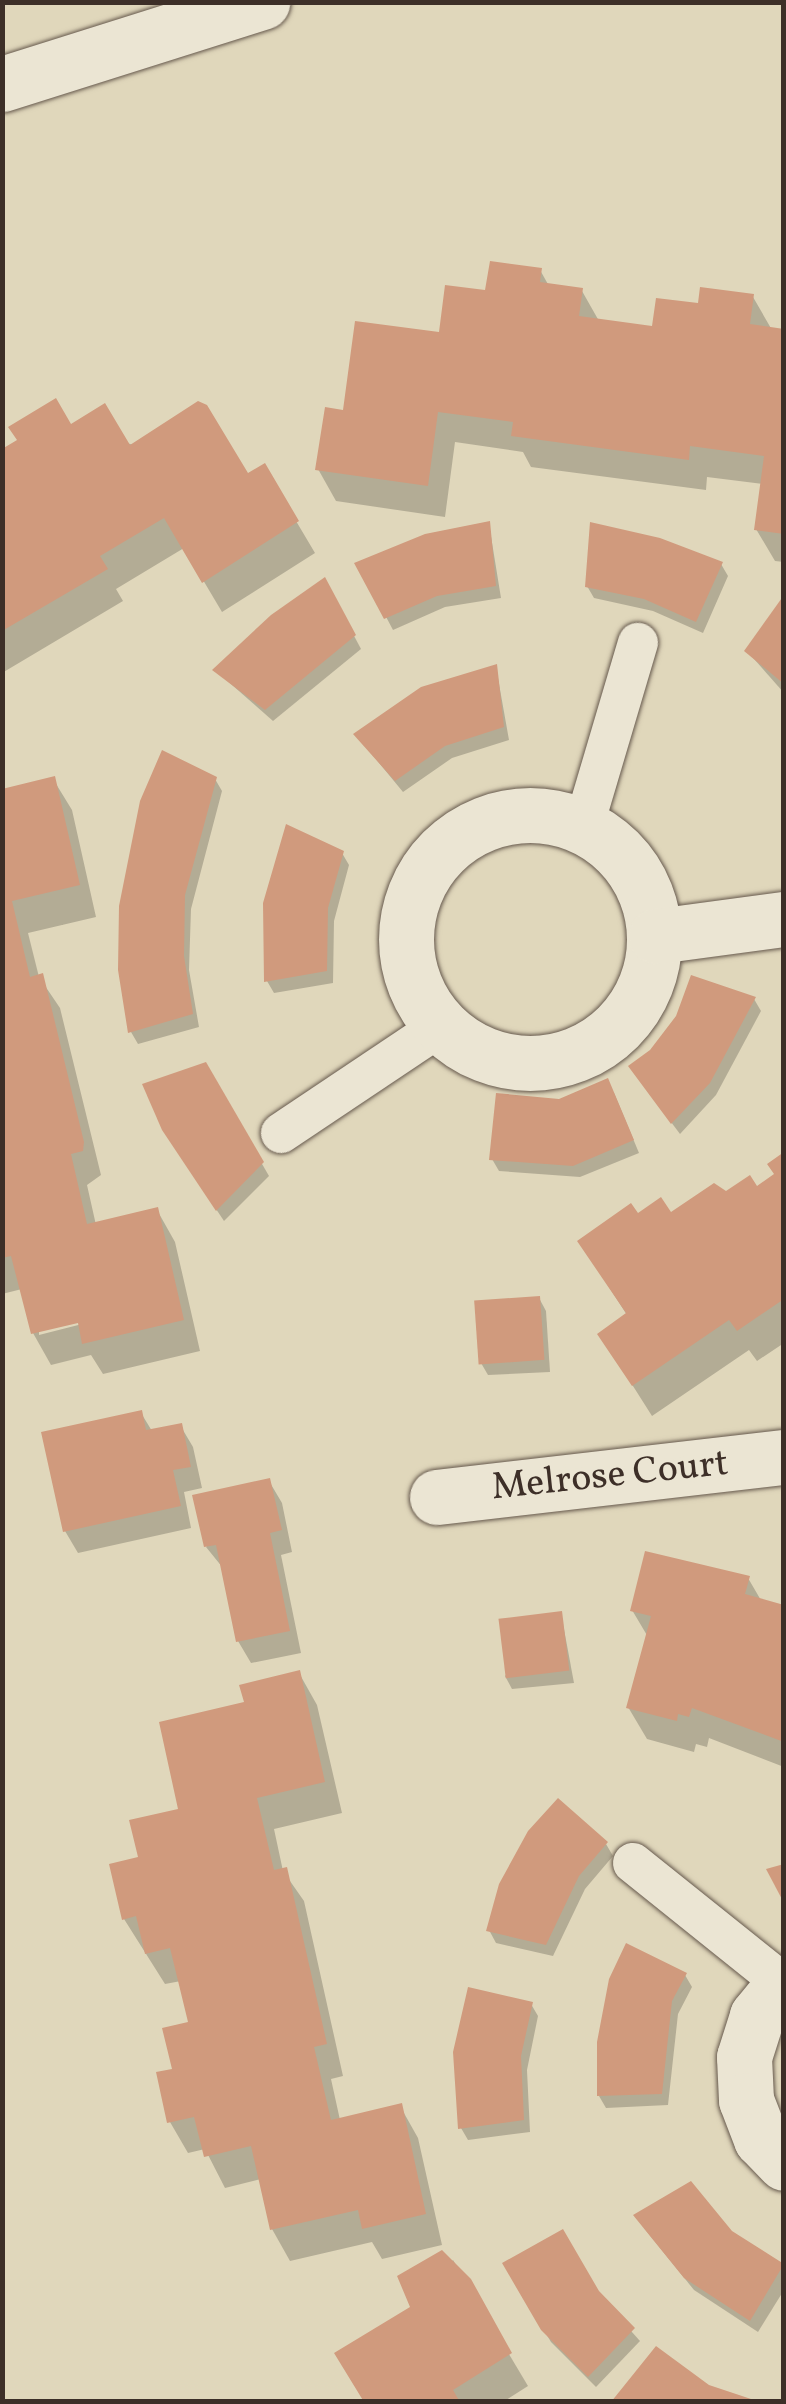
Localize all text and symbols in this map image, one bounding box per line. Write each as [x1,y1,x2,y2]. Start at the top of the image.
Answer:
street label: Melrose Court [489,1442,731,1512]

